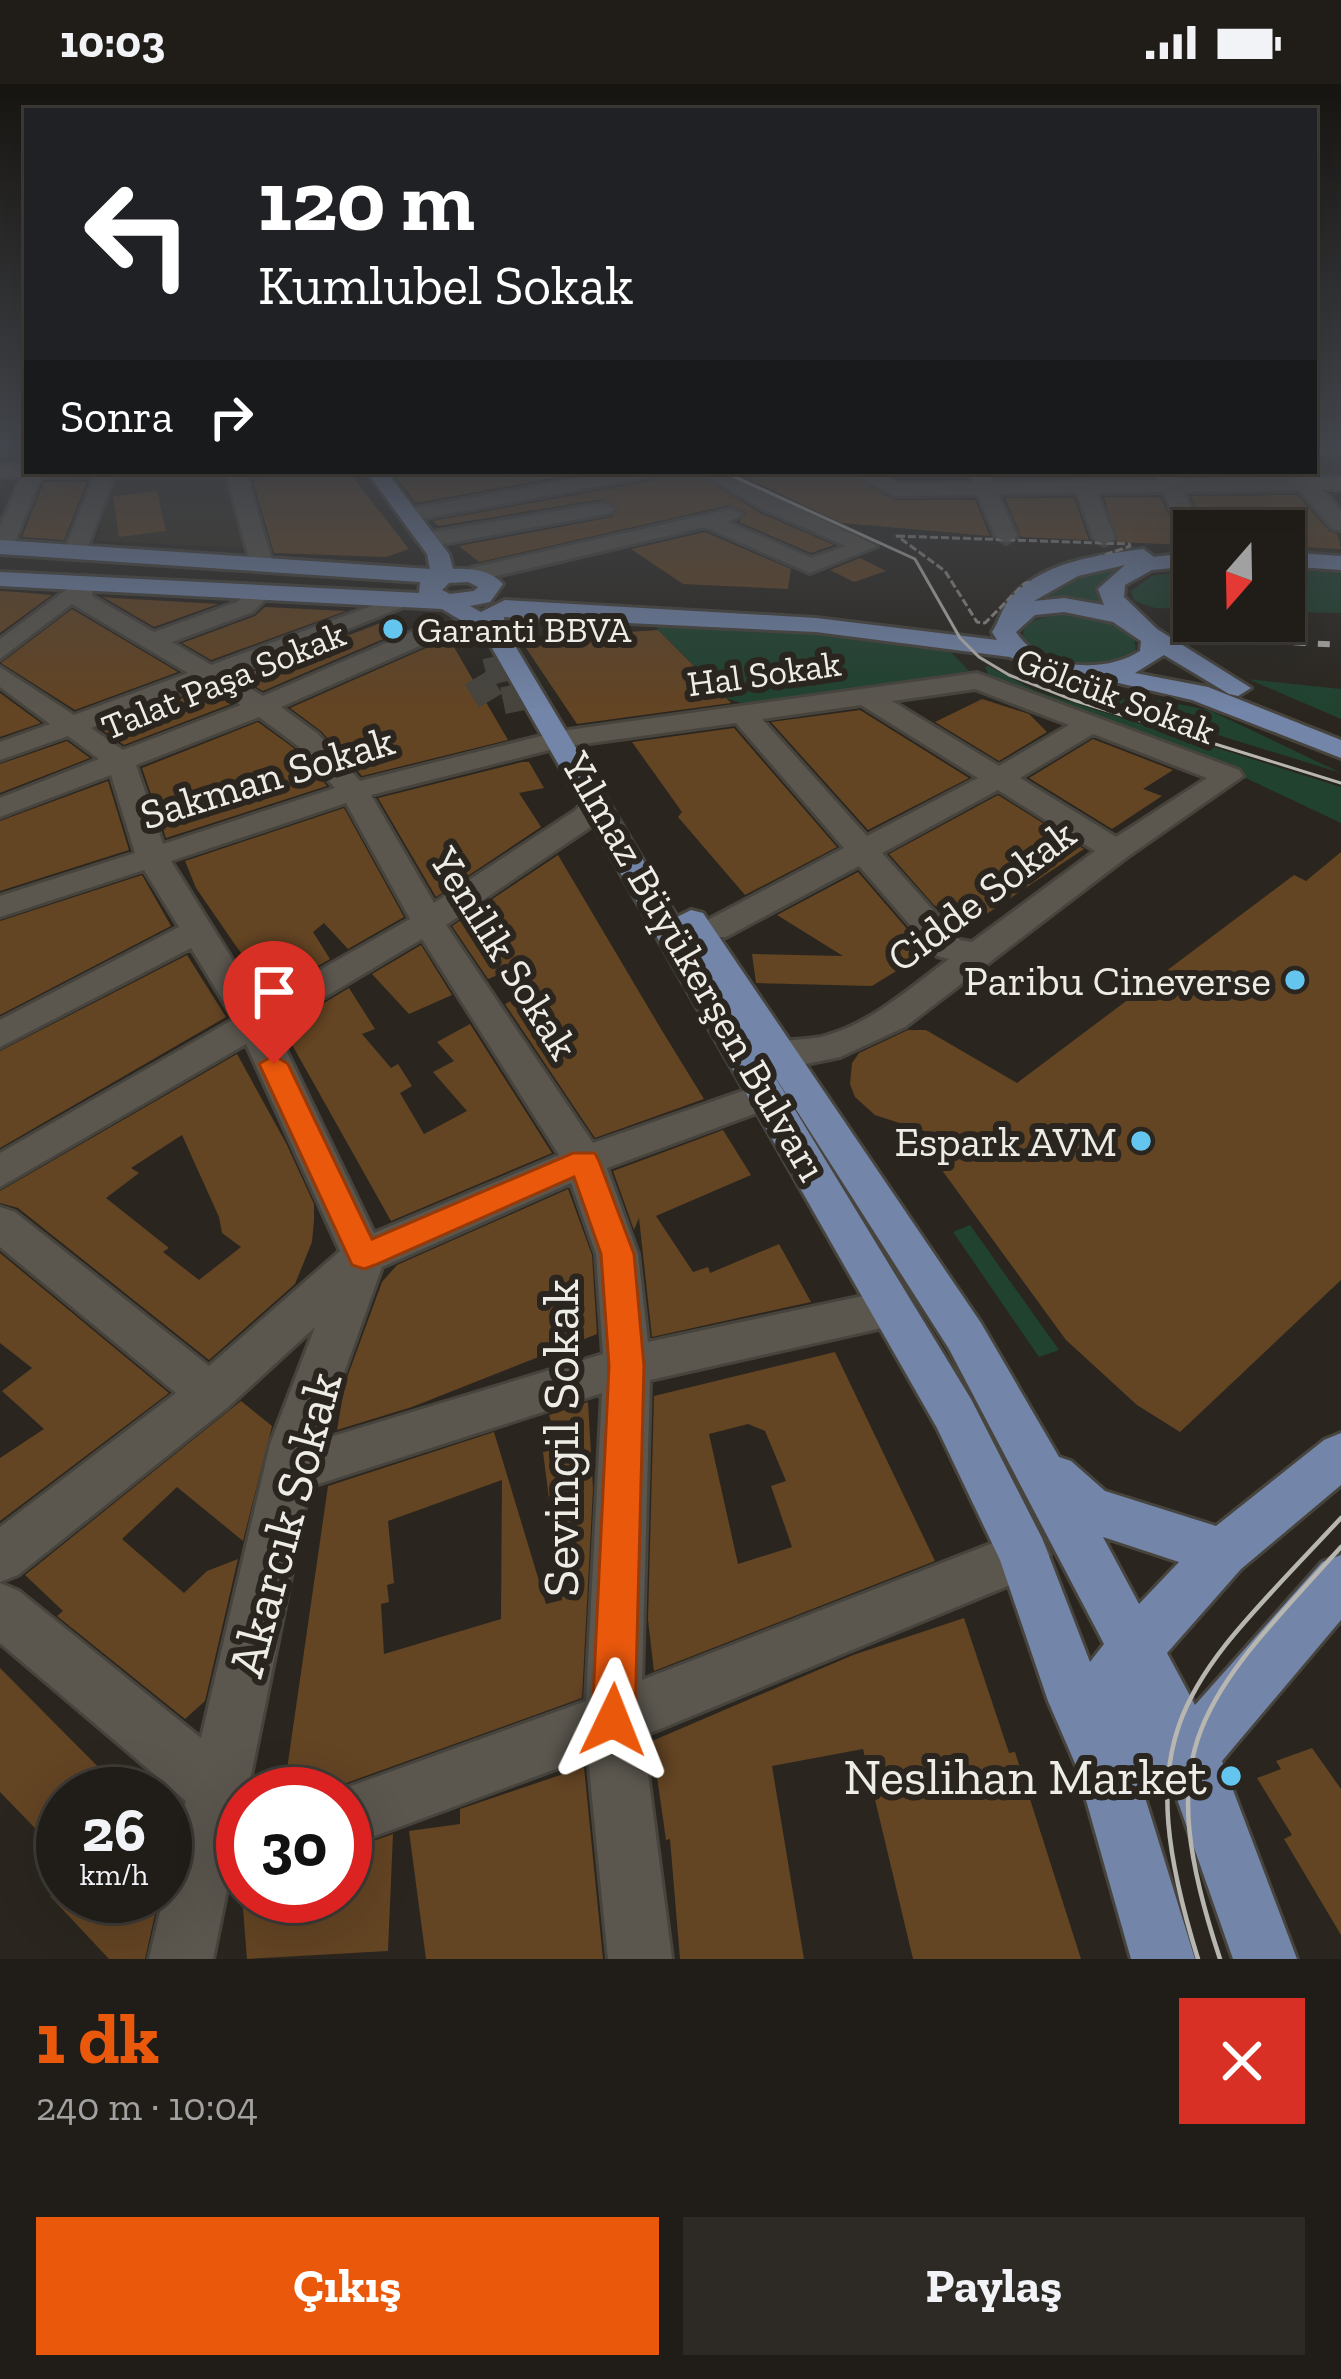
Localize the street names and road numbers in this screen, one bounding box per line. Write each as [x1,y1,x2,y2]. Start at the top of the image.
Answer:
street label: Talat Paşa Sokak [95,612,351,749]
street label: Gölcük Sokak [1010,638,1221,753]
street label: Hal Sokak [685,641,844,706]
street label: Sakman Sokak [134,715,400,840]
street label: Yılmaz Büyükerşen Bulvarı [550,742,838,1190]
street label: Cidde Sokak [877,808,1085,983]
street label: Yenilik Sokak [419,837,590,1069]
street label: Sevingil Sokak [530,1279,591,1597]
street label: Akarcık Sokak [215,1365,354,1683]

